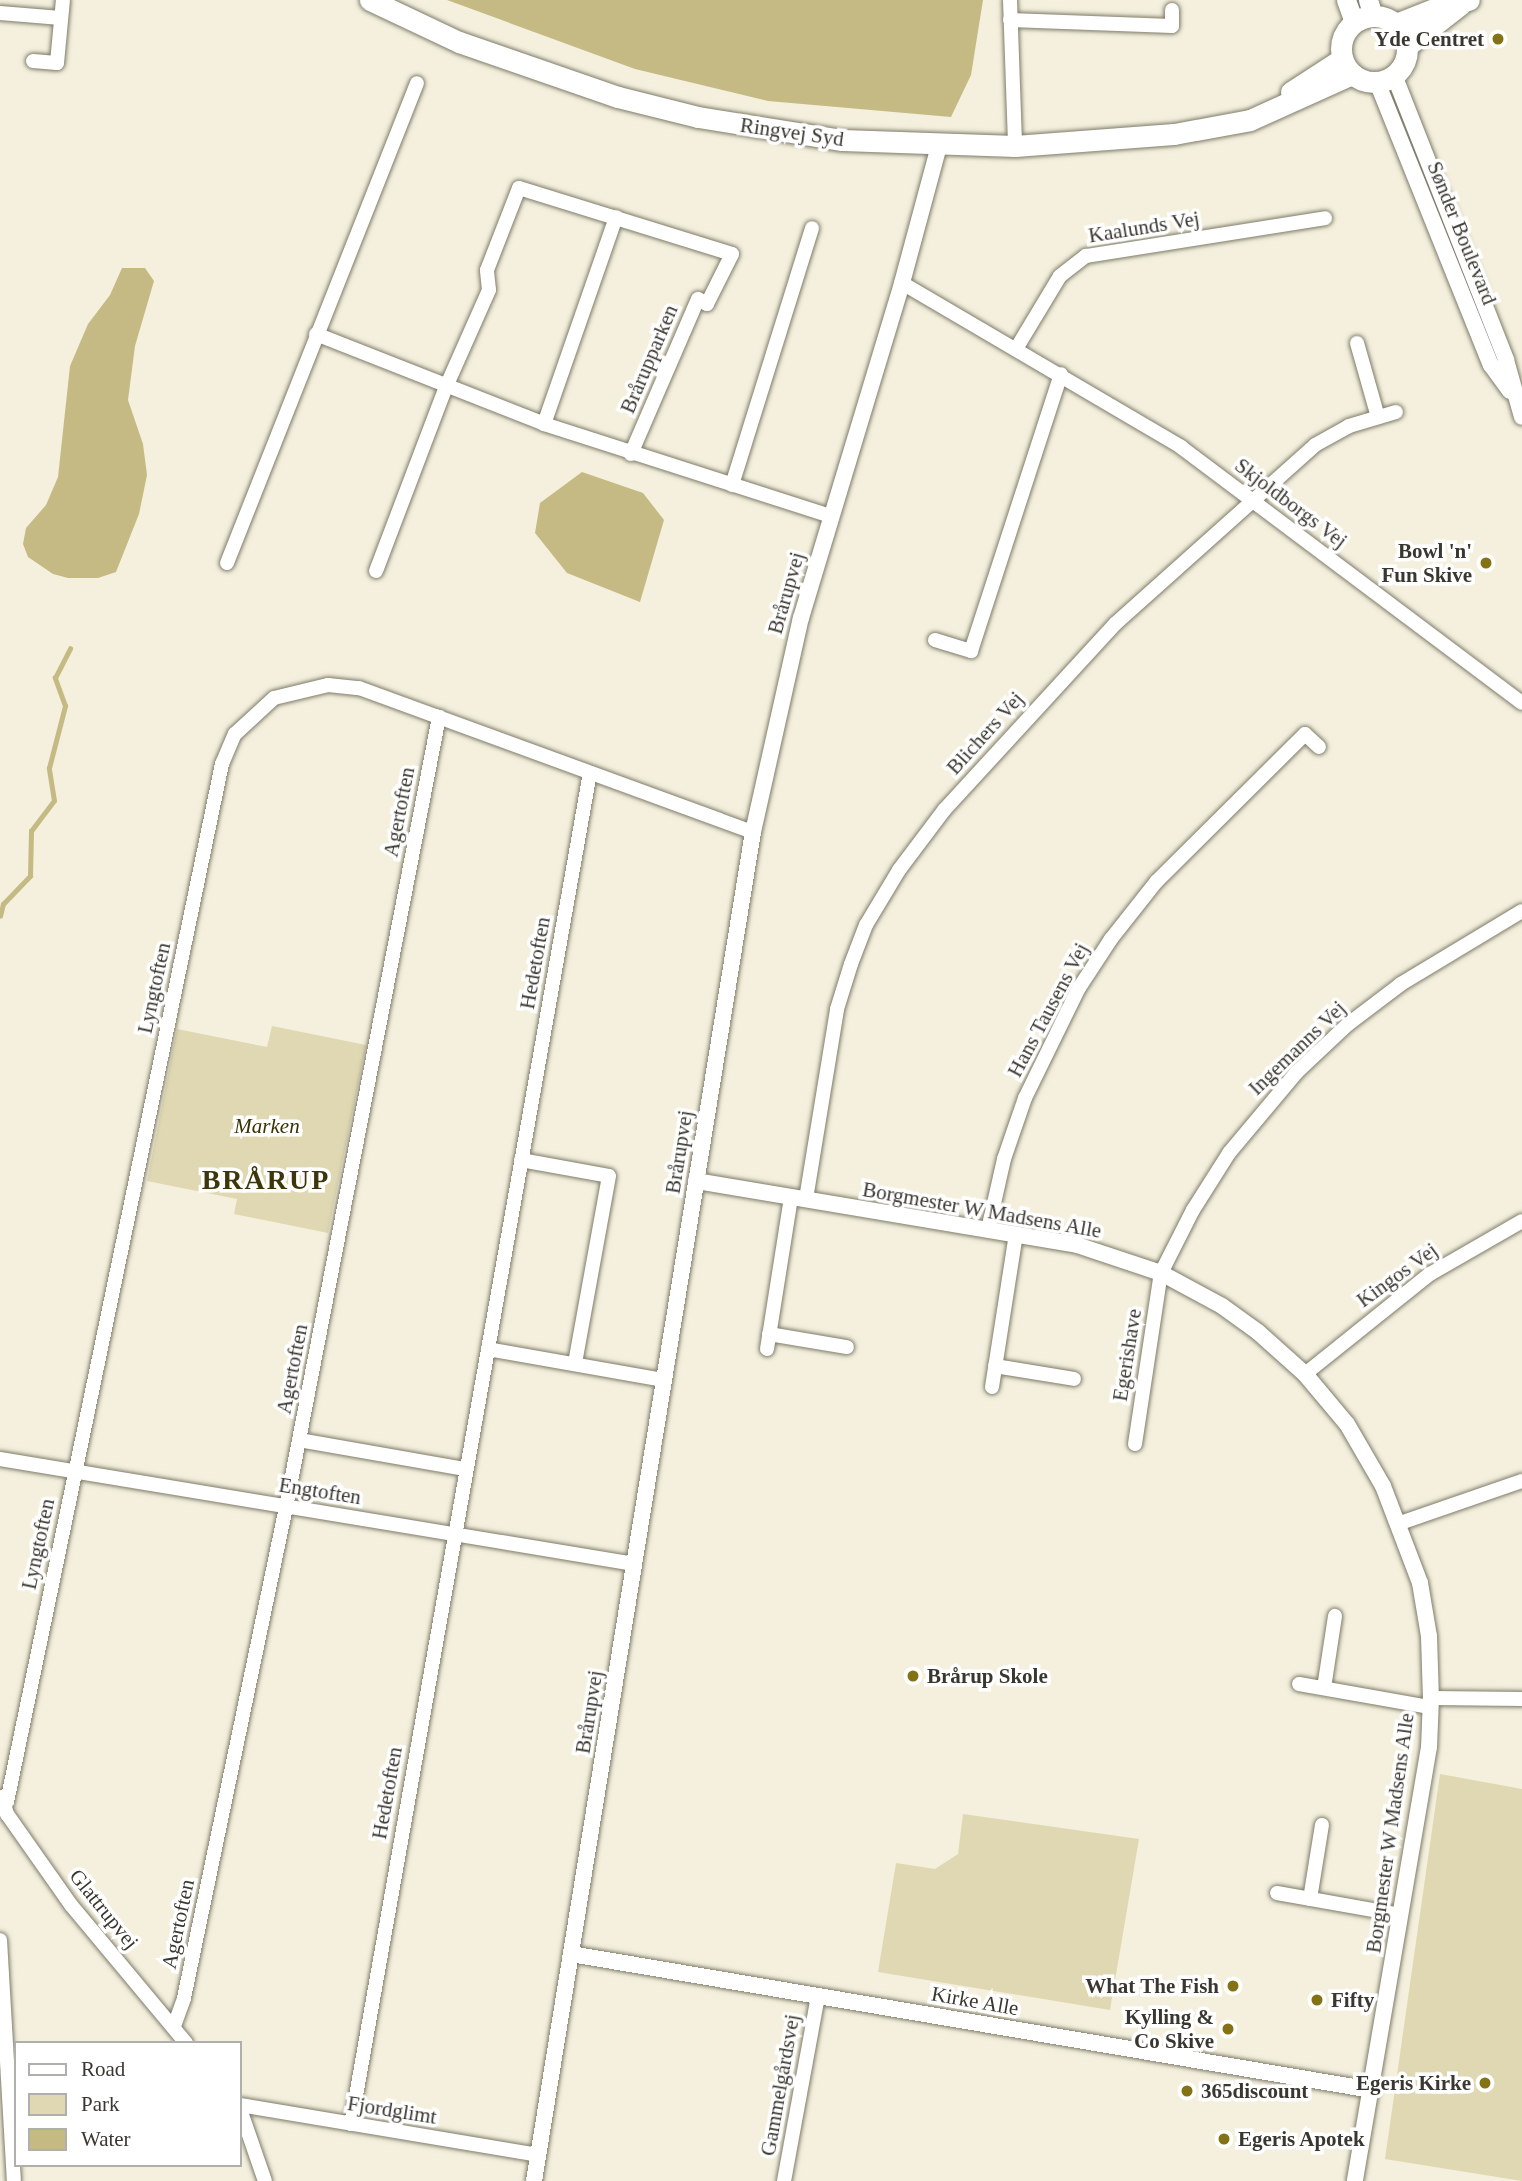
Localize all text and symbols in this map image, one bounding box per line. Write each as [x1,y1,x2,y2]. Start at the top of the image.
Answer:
place label: Yde Centret [1374,26,1484,52]
marker: Yde Centret [1490,31,1506,47]
street label: Ringvej Syd [739,112,845,152]
street label: Sønder Boulevard [1422,158,1502,308]
street label: Kaalunds Vej [1086,206,1202,248]
street label: Brårupparken [615,301,683,417]
street label: Skjoldborgs Vej [1230,453,1352,553]
place label: Bowl 'n' Fun Skive [1382,538,1472,588]
street label: Brårupvej [762,549,810,637]
marker: Bowl 'n' Fun Skive [1478,555,1494,571]
street label: Blichers Vej [941,686,1029,780]
street label: Agertoften [378,765,420,859]
street label: Hedetoften [514,915,556,1011]
street label: Hans Tausens Vej [1002,938,1094,1082]
street label: Lyngtoften [132,940,176,1036]
street label: Ingemanns Vej [1243,995,1351,1101]
street label: Brårupvej [660,1109,698,1195]
park label: Marken [234,1113,300,1139]
district label: BRÅRUP [202,1163,330,1197]
street label: Borgmester W Madsens Alle [860,1176,1104,1244]
street label: Kingos Vej [1352,1237,1442,1313]
street label: Egerishave [1107,1307,1147,1403]
street label: Agertoften [271,1322,313,1416]
street label: Engtoften [277,1472,363,1510]
street label: Lyngtoften [16,1496,60,1592]
place label: Brårup Skole [927,1663,1048,1689]
marker: Brårup Skole [905,1668,921,1684]
street label: Brårupvej [570,1669,608,1755]
street label: Borgmester W Madsens Alle [1361,1710,1419,1956]
street label: Hedetoften [366,1745,408,1841]
street label: Glattrupvej [64,1864,144,1954]
street label: Agertoften [156,1877,200,1971]
place label: What The Fish [1085,1973,1219,1999]
marker: What The Fish [1225,1978,1241,1994]
street label: Kirke Alle [929,1981,1021,2021]
place label: Fifty [1331,1987,1374,2013]
marker: Fifty [1309,1992,1325,2008]
place label: Kylling & Co Skive [1125,2004,1214,2054]
street label: Gammelgårdsvej [755,2012,805,2158]
marker: Kylling & Co Skive [1220,2021,1236,2037]
legend [14,2041,242,2167]
text: Road [81,2057,125,2081]
place label: Egeris Kirke [1356,2070,1471,2096]
marker: Egeris Kirke [1477,2075,1493,2091]
place label: 365discount [1201,2078,1308,2104]
marker: 365discount [1179,2083,1195,2099]
street label: Fjordglimt [346,2091,438,2129]
text: Park [81,2092,120,2116]
place label: Egeris Apotek [1238,2126,1366,2152]
text: Water [81,2127,131,2151]
marker: Egeris Apotek [1216,2131,1232,2147]

